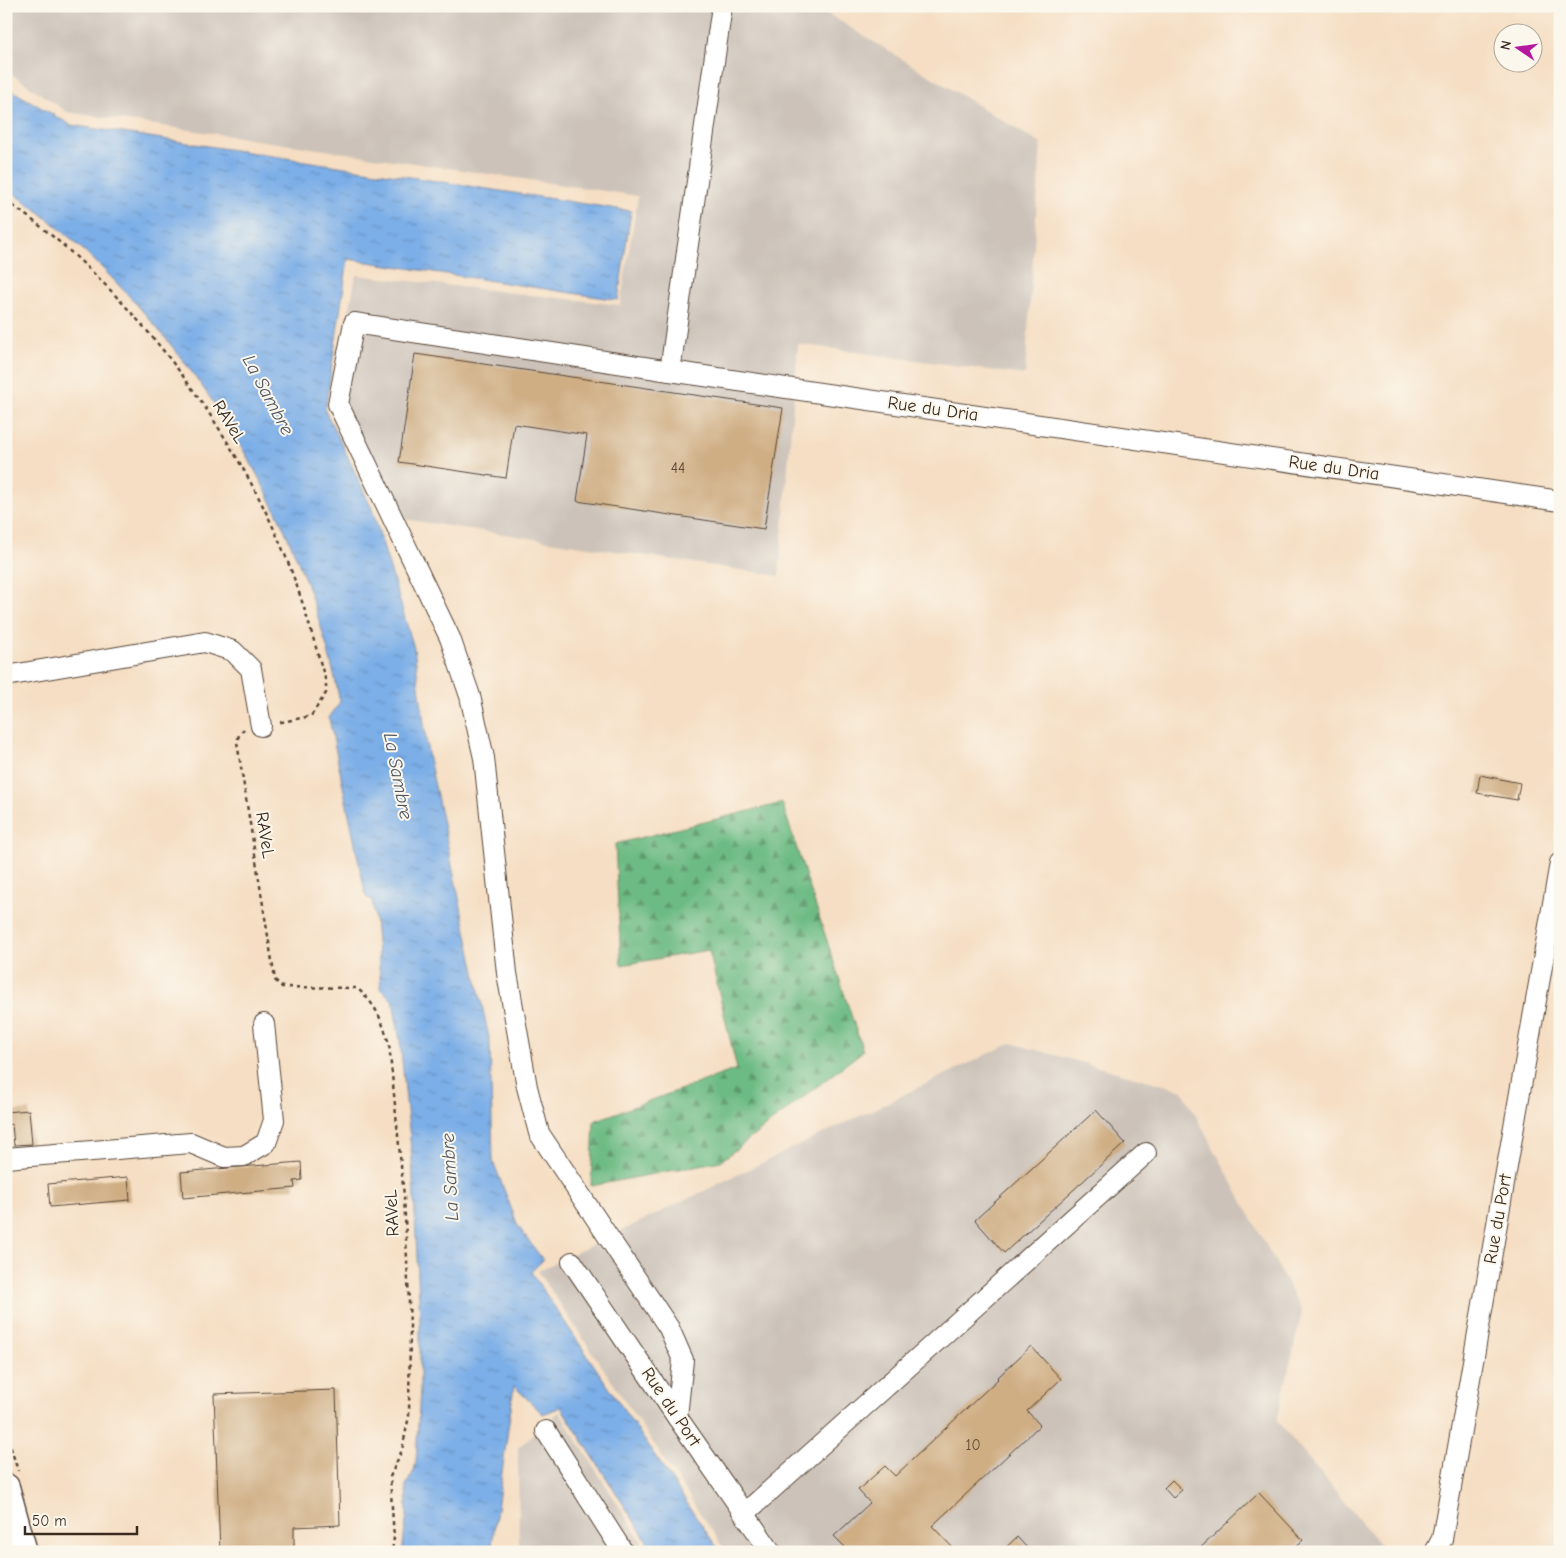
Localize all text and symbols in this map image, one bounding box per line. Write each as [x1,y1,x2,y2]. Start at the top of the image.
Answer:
north arrow [1494,22,1544,72]
text: N [1497,39,1515,52]
water label: La Sambre [238,351,299,439]
street label: Rue du Dria [886,392,980,426]
street label: RAVeL [208,397,250,447]
street label: Rue du Dria [1287,451,1381,485]
house number: 44 [671,459,685,477]
water label: La Sambre [379,731,417,822]
street label: RAVeL [251,810,279,860]
water label: La Sambre [437,1132,463,1222]
street label: Rue du Port [1480,1172,1516,1266]
street label: RAVeL [380,1189,404,1237]
street label: Rue du Port [637,1363,706,1451]
house number: 10 [965,1436,981,1454]
scale bar [25,1503,138,1535]
text: 50 m [32,1512,67,1530]

